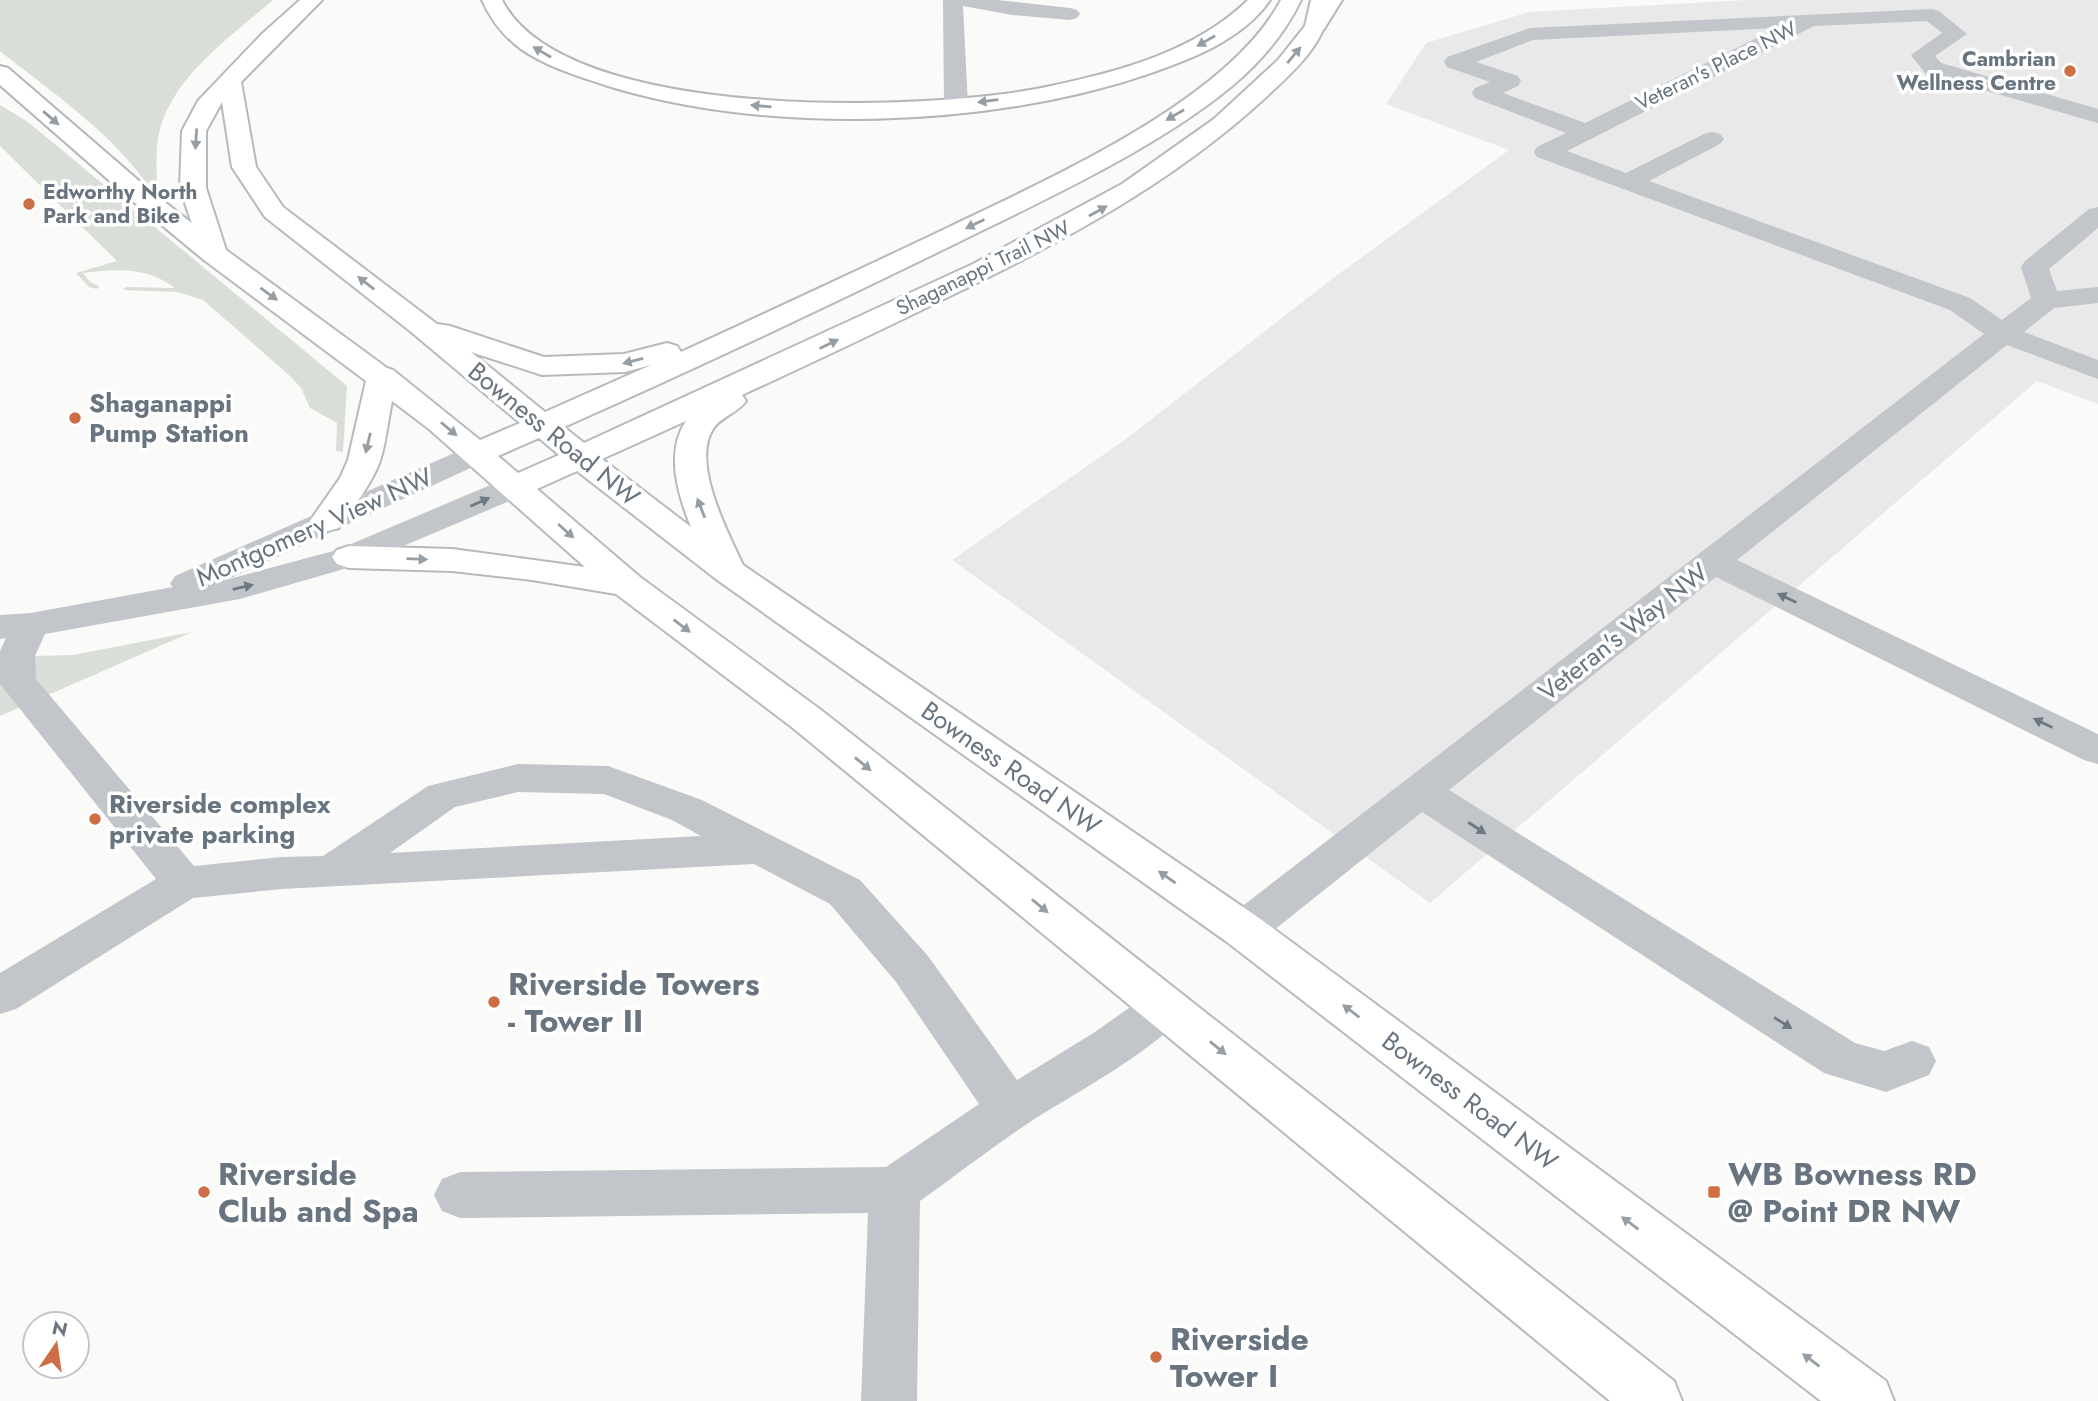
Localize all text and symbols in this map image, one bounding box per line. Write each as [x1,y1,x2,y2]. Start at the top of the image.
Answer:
street label: Veteran's Place NW [1630,14,1802,118]
one-way arrow [1196,35,1215,47]
place label: Cambrian Wellness Centre [1897,44,2056,98]
one-way arrow [532,46,551,58]
one-way arrow [1287,46,1302,64]
marker: Cambrian Wellness Centre [2062,63,2078,79]
one-way arrow [977,96,999,107]
one-way arrow [750,100,772,111]
one-way arrow [1165,108,1184,121]
one-way arrow [43,110,60,125]
one-way arrow [190,128,201,150]
place label: Edworthy North Park and Bike [43,177,197,231]
marker: Edworthy North Park and Bike [21,196,37,212]
one-way arrow [1089,205,1109,217]
street label: Shaganappi Trail NW [891,213,1075,323]
one-way arrow [965,218,985,229]
one-way arrow [357,276,375,290]
one-way arrow [260,287,278,301]
one-way arrow [819,338,839,350]
street label: Bowness Road NW [460,353,648,515]
one-way arrow [622,356,644,367]
place label: Shaganappi Pump Station [89,384,249,452]
marker: Shaganappi Pump Station [67,410,83,426]
one-way arrow [441,421,458,436]
one-way arrow [362,432,373,454]
street label: Montgomery View NW [190,458,438,596]
one-way arrow [470,496,490,508]
one-way arrow [695,498,706,519]
one-way arrow [558,523,575,538]
one-way arrow [406,553,428,565]
street label: Veteran's Way NW [1530,553,1716,710]
one-way arrow [232,581,254,592]
one-way arrow [1777,592,1797,604]
one-way arrow [673,619,691,633]
street label: Bowness Road NW [913,692,1109,844]
one-way arrow [2033,718,2053,729]
one-way arrow [854,756,871,771]
place label: Riverside complex private parking [109,785,331,853]
marker: Riverside complex private parking [87,811,103,827]
one-way arrow [1468,821,1487,834]
one-way arrow [1158,870,1176,884]
one-way arrow [1032,898,1049,913]
place label: Riverside Towers - Tower II [508,961,760,1044]
marker: Riverside Towers - Tower II [486,994,502,1010]
one-way arrow [1342,1004,1360,1019]
one-way arrow [1774,1016,1793,1029]
street label: Bowness Road NW [1374,1022,1566,1180]
one-way arrow [1208,1041,1226,1056]
place label: Riverside Club and Spa [218,1151,419,1234]
place label: WB Bowness RD @ Point DR NW [1728,1151,1977,1234]
marker: Riverside Club and Spa [196,1184,212,1200]
marker: WB Bowness RD @ Point DR NW [1706,1184,1722,1200]
one-way arrow [1621,1216,1639,1230]
north arrow [21,1310,91,1380]
text: N [49,1314,70,1344]
place label: Riverside Tower I [1170,1316,1309,1399]
marker: Riverside Tower I [1148,1349,1164,1365]
one-way arrow [1802,1353,1820,1367]

